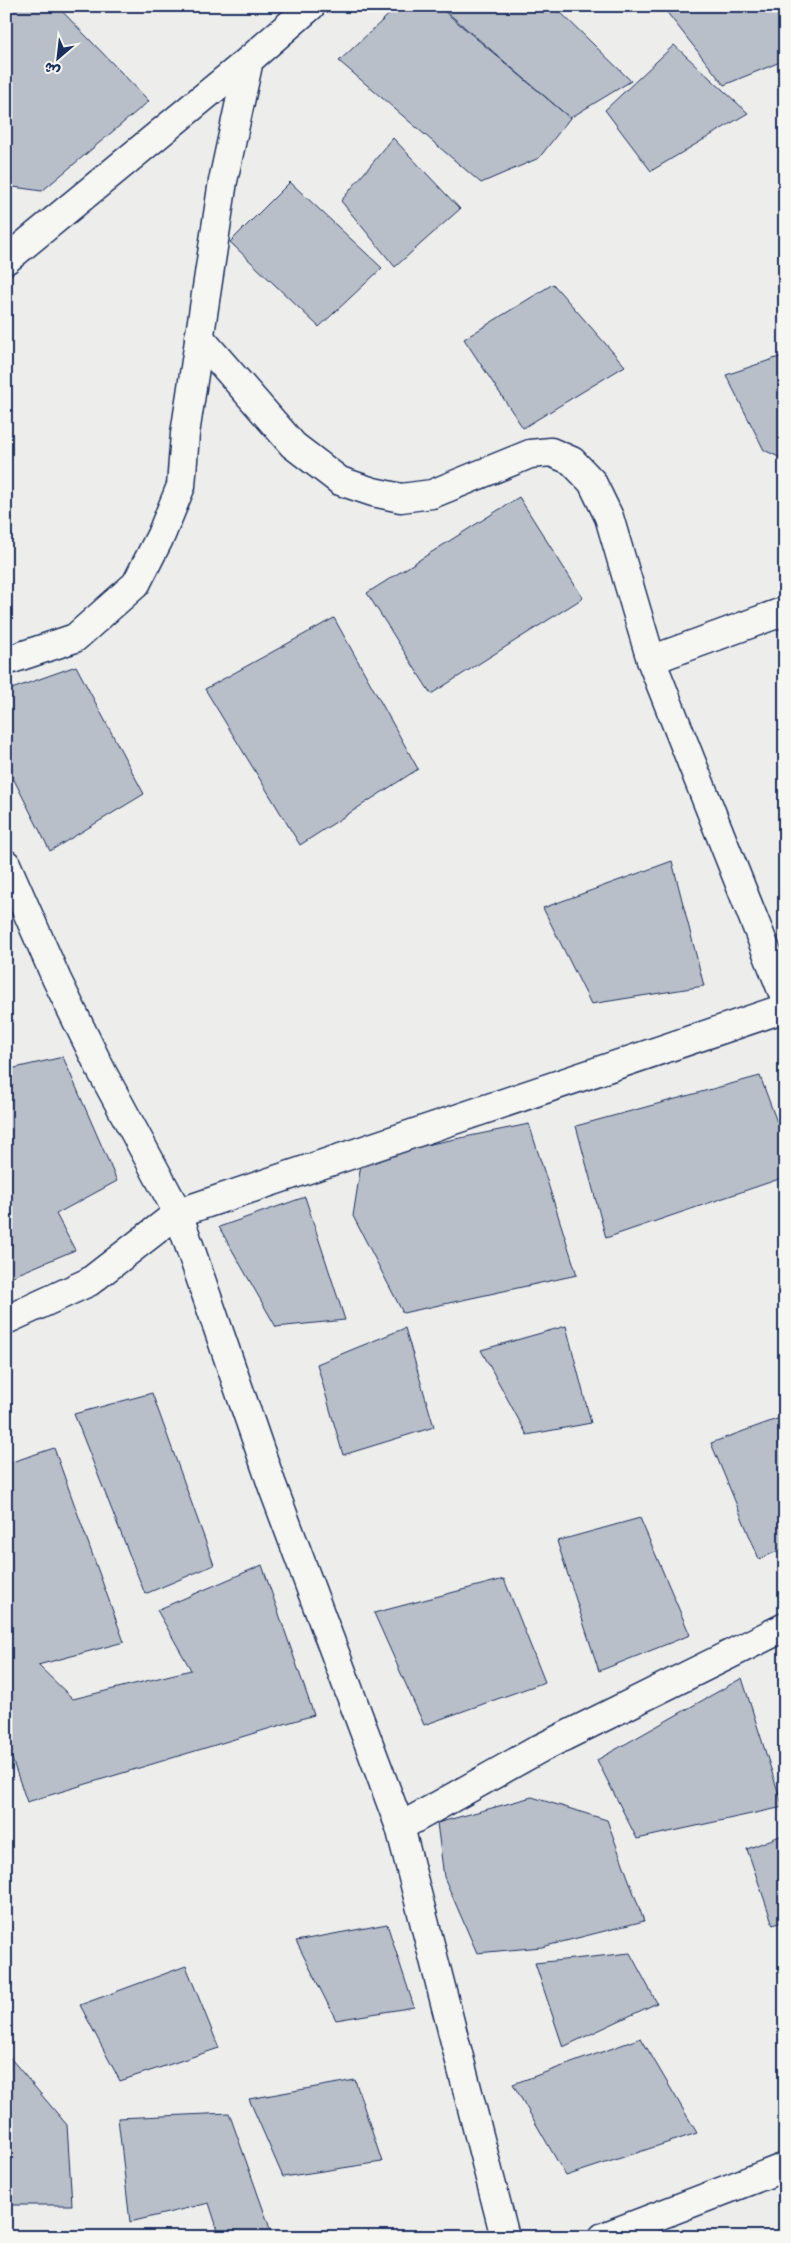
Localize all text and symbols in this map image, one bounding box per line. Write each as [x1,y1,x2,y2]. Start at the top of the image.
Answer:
north arrow [32,32,82,82]
text: ش [40,58,63,82]

